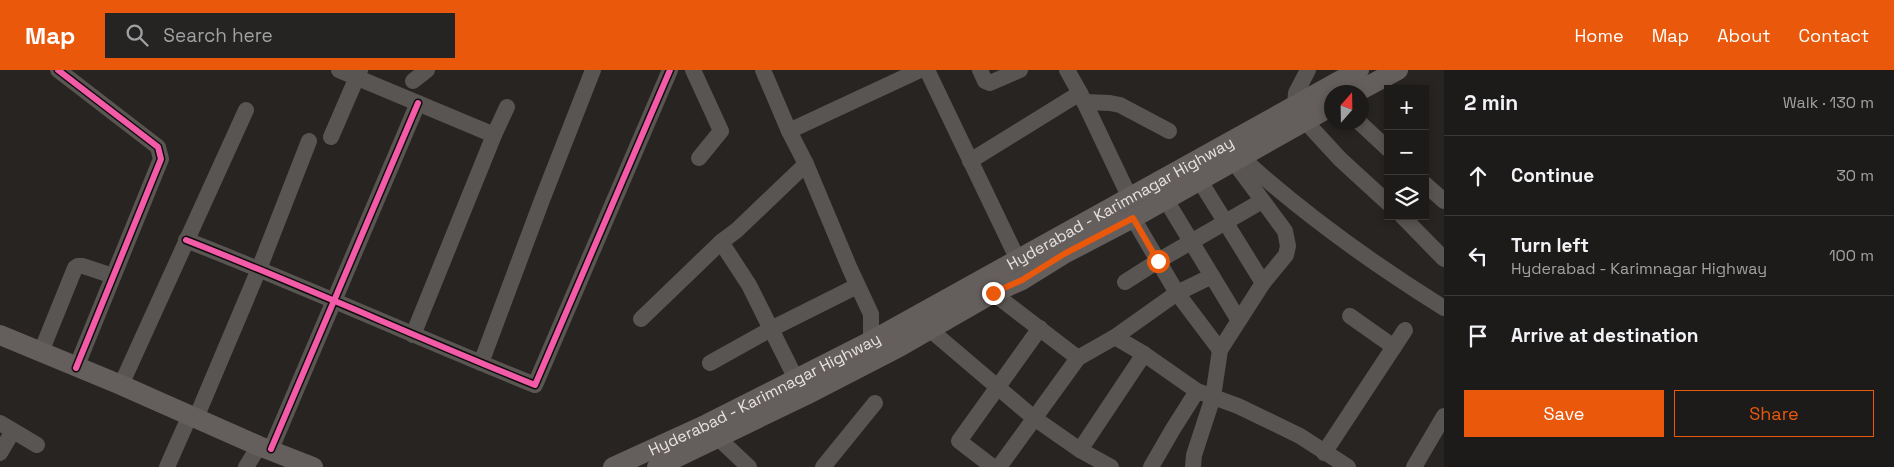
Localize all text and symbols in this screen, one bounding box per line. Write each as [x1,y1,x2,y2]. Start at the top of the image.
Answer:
search box [105,13,455,58]
text: Map [25,20,75,51]
icon: search [123,21,151,49]
text: Search here [163,23,273,48]
text: Home [1575,24,1624,47]
text: Map [1652,24,1689,47]
text: About [1717,24,1771,47]
text: Contact [1799,24,1869,47]
north arrow [1324,85,1369,130]
map controls [1384,85,1429,220]
button: + [1384,85,1429,130]
text: 2 min [1464,89,1518,116]
text: Walk · 130 m [1783,92,1874,113]
button: − [1384,130,1429,175]
street label: Hyderabad - Karimnagar Highway [1003,131,1237,274]
icon: ahead [1464,162,1492,190]
text: Continue [1511,163,1594,188]
text: 30 m [1836,165,1874,186]
button: layers [1384,175,1429,220]
text: Turn left [1511,233,1589,258]
icon: left [1464,242,1492,270]
text: 100 m [1829,245,1874,266]
route start [1147,250,1170,273]
text: Hyderabad - Karimnagar Highway [1511,258,1767,279]
route end [982,282,1005,305]
icon: arrive [1464,322,1492,350]
text: Arrive at destination [1511,323,1699,348]
street label: Hyderabad - Karimnagar Highway [645,327,884,460]
button: Save [1464,390,1664,437]
button: Share [1674,390,1874,437]

